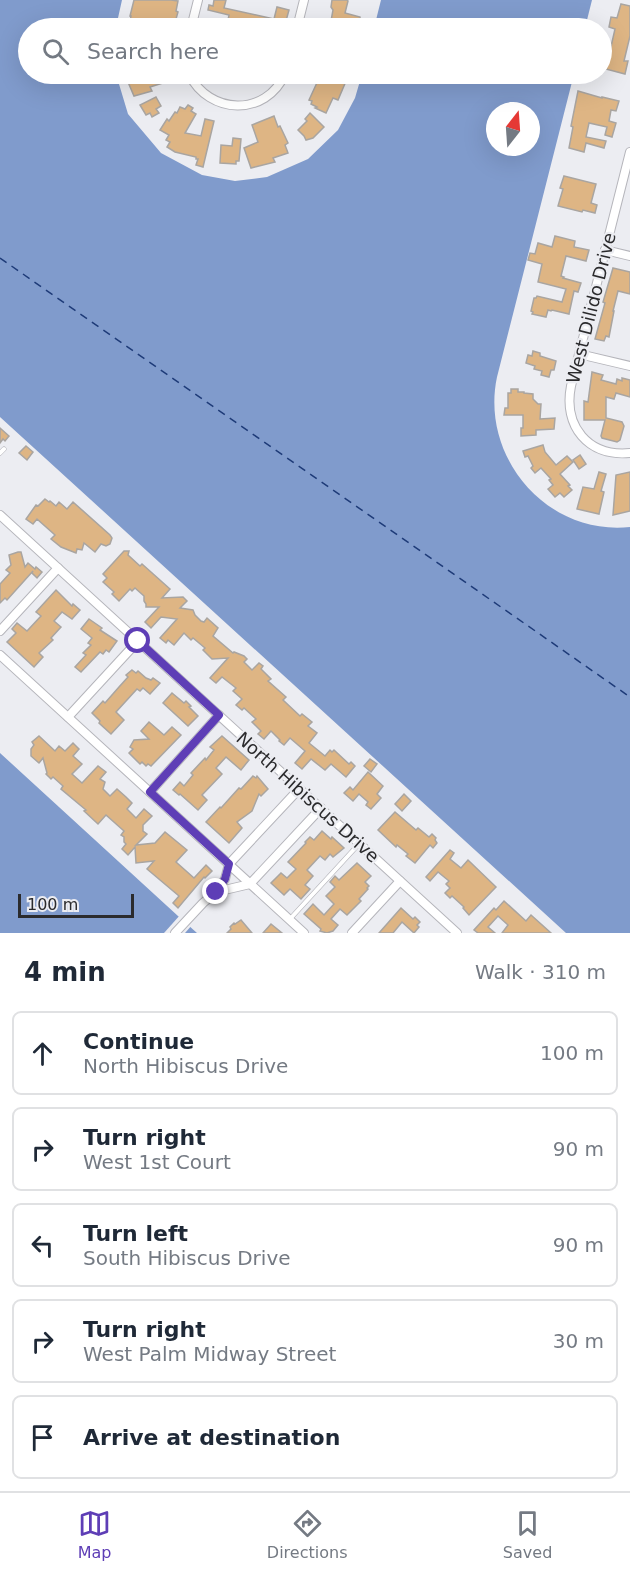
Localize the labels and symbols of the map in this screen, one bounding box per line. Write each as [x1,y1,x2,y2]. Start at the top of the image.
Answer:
north arrow [486,102,540,156]
street label: West Dilido Drive [562,230,620,386]
route start [124,627,150,653]
street label: North Hibiscus Drive [232,727,384,867]
route end [202,878,228,904]
scale bar [18,891,134,918]

